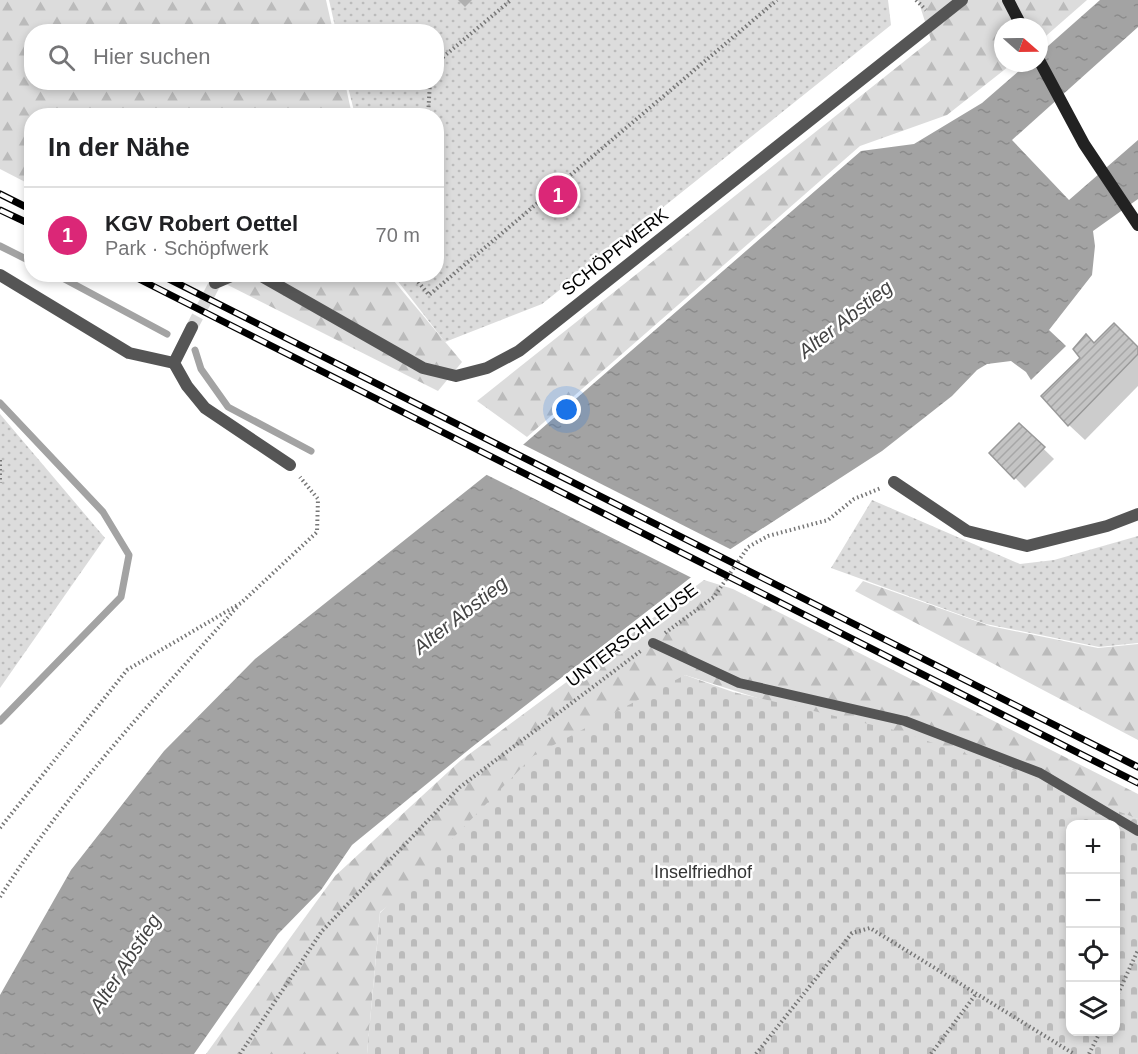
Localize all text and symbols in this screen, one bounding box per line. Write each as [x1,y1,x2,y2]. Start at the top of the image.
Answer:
north arrow [994,18,1048,72]
search box [24,24,444,90]
icon: search [45,41,78,74]
text: Hier suchen [93,44,210,69]
text: In der Nähe [48,132,190,162]
pin: 1 [538,172,578,218]
street label: SCHÖPFWERK [558,204,672,300]
text: KGV Robert Oettel [105,211,298,236]
text: 1 [62,224,73,246]
text: 70 m [376,224,420,246]
text: Park · Schöpfwerk [105,237,268,259]
water label: Alter Abstieg [793,276,896,363]
your location [552,395,581,424]
water label: Alter Abstieg [408,572,511,659]
street label: UNTERSCHLEUSE [562,579,702,691]
map controls [1066,820,1120,1036]
button: + [1066,820,1120,874]
park label: Inselfriedhof [654,862,753,882]
button: − [1066,874,1120,928]
water label: Alter Abstieg [85,910,165,1017]
button: locate [1066,928,1120,982]
button: layers [1066,982,1120,1036]

